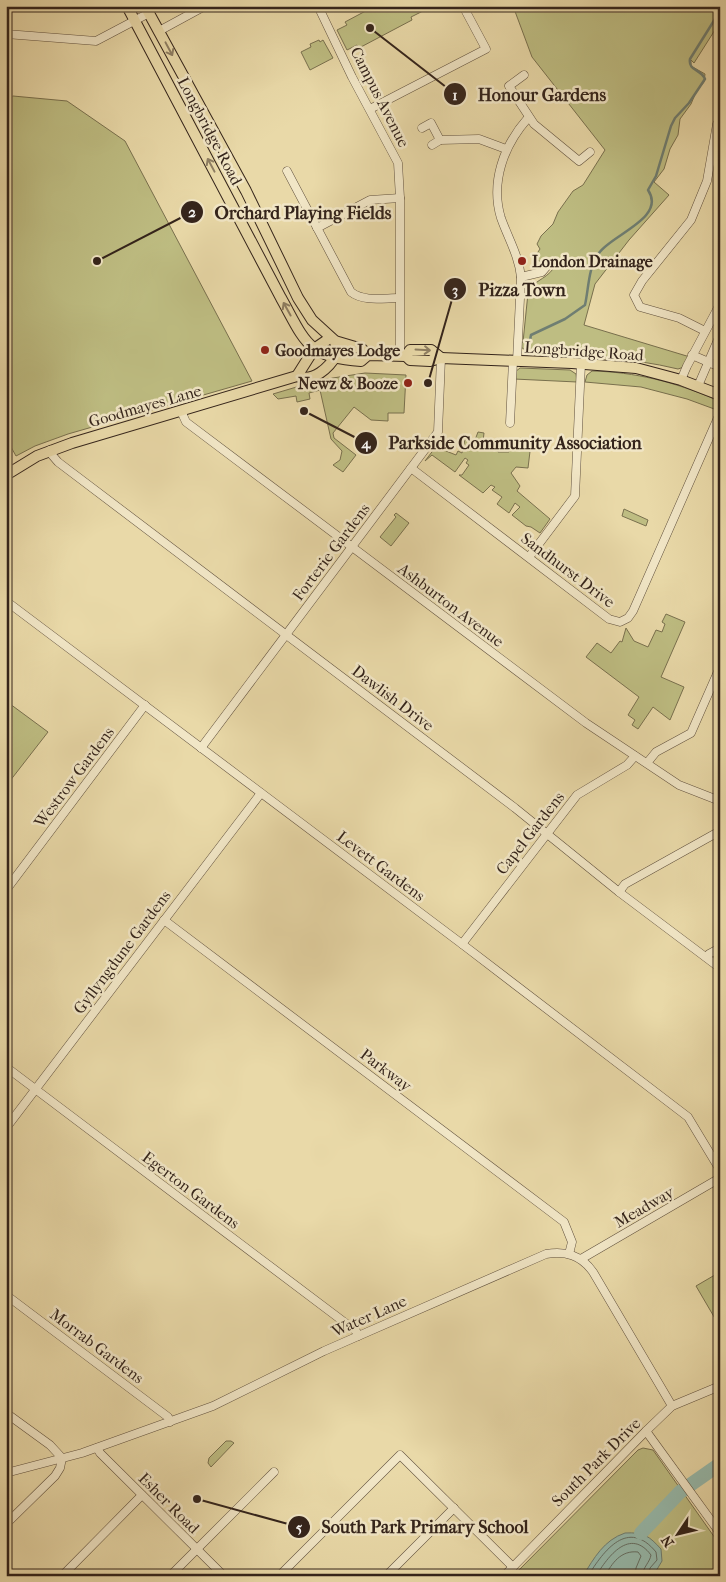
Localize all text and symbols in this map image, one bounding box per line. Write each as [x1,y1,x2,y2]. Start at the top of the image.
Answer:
one-way arrow [165,41,174,56]
street label: Campus Avenue [347,44,413,150]
street label: Longbridge Road [174,74,247,188]
callout: Honour Gardens [443,78,616,111]
text: Honour Gardens [478,85,607,106]
text: 1 [452,86,458,104]
one-way arrow [206,158,215,173]
callout: Orchard Playing Fields [179,196,401,229]
text: 2 [188,203,196,221]
text: Orchard Playing Fields [215,203,392,224]
place label: London Drainage [532,252,653,272]
marker: London Drainage [516,255,528,267]
callout: Pizza Town [443,273,575,306]
text: Pizza Town [478,280,566,301]
text: 3 [452,281,458,299]
one-way arrow [282,302,292,316]
street label: Longbridge Road [524,337,645,365]
place label: Goodmayes Lodge [275,341,400,361]
marker: Goodmayes Lodge [259,344,271,356]
one-way arrow [415,346,431,355]
place label: Newz & Booze [298,374,398,393]
marker: Newz & Booze [402,377,414,389]
street label: Goodmayes Lane [86,381,204,431]
callout: Parkside Community Association [353,427,652,460]
text: Parkside Community Association [388,433,642,454]
text: 4 [361,434,372,452]
street label: Forterie Gardens [288,500,374,604]
street label: Sandhurst Drive [517,529,619,611]
street label: Ashburton Avenue [394,558,508,651]
street label: Dawlish Drive [348,661,438,735]
street label: Westrow Gardens [29,723,118,832]
street label: Capel Gardens [492,788,568,878]
street label: Levett Gardens [333,827,429,905]
street label: Gyllyngdune Gardens [69,886,175,1018]
street label: Parkway [357,1045,416,1096]
street label: Egerton Gardens [139,1147,243,1233]
street label: Meadway [611,1182,678,1232]
street label: Water Lane [328,1291,410,1341]
street label: Morrab Gardens [46,1305,148,1387]
street label: South Park Drive [548,1414,644,1510]
street label: Esher Road [135,1469,204,1538]
callout: South Park Primary School [286,1510,538,1543]
north arrow [654,1510,704,1560]
text: South Park Primary School [322,1517,529,1538]
text: 5 [296,1518,303,1536]
text: N [658,1532,678,1550]

